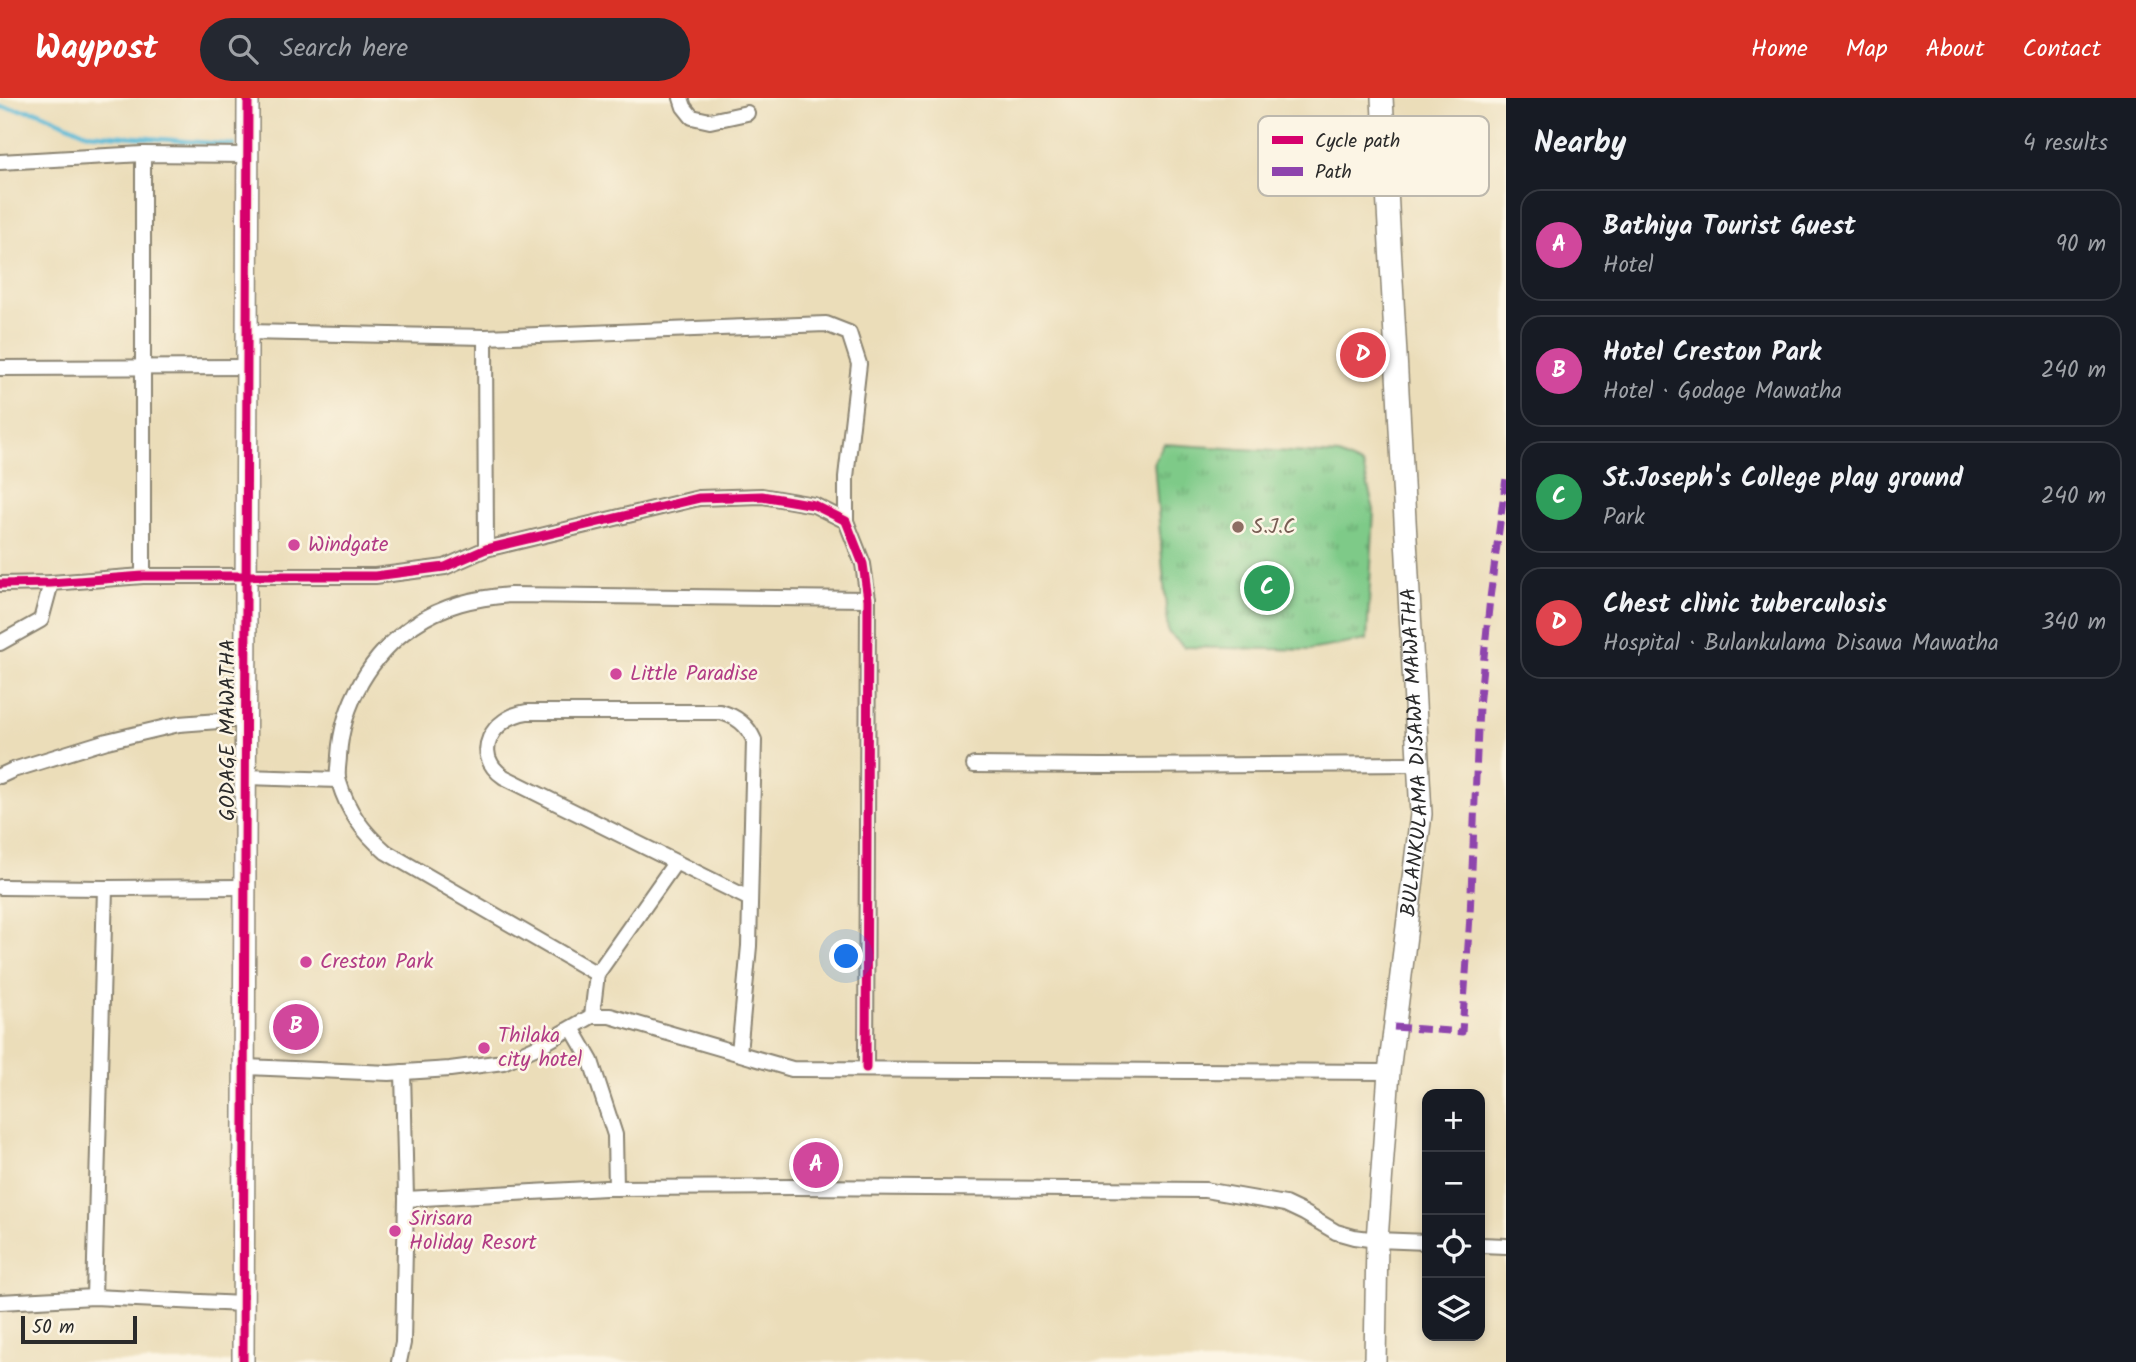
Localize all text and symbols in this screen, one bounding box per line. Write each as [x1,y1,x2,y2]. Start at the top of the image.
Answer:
search box [200,18,690,81]
text: Waypost [35,23,158,76]
text: Search here [280,28,408,70]
icon: search [224,30,262,68]
text: Home [1751,30,1808,69]
text: Map [1846,30,1888,69]
text: About [1926,30,1984,69]
text: Contact [2022,30,2101,69]
legend [1258,116,1489,196]
text: Nearby [1534,120,1626,168]
text: 4 results [2023,126,2108,162]
text: Cycle path [1315,127,1400,157]
text: Path [1315,158,1352,188]
text: Bathiya Tourist Guest [1603,206,1856,248]
text: A [1552,227,1566,263]
text: 90 m [2056,227,2106,263]
text: Hotel [1603,248,1654,284]
pin: D [1340,329,1386,381]
text: Hotel Creston Park [1603,332,1821,374]
text: B [1552,353,1566,389]
text: 240 m [2041,353,2106,389]
text: Hotel · Godage Mawatha [1603,374,1842,410]
text: St.Joseph's College play ground [1603,458,1963,500]
text: C [1552,479,1566,515]
text: 240 m [2041,479,2106,515]
text: Park [1603,500,1645,536]
place label: S.J.C [1252,511,1296,544]
marker: S.J.C [1230,519,1246,535]
place label: Windgate [308,529,389,562]
marker: Windgate [286,537,302,553]
pin: C [1244,562,1290,614]
text: Chest clinic tuberculosis [1603,584,1887,626]
street label: BULANKULAMA DISAWA MAWATHA [1392,587,1438,919]
text: D [1551,605,1567,641]
text: 340 m [2041,605,2106,641]
text: Hospital · Bulankulama Disawa Mawatha [1603,626,1999,662]
street label: GODAGE MAWATHA [212,639,245,821]
place label: Little Paradise [630,658,758,691]
marker: Little Paradise [608,666,624,682]
your location [829,939,863,973]
place label: Creston Park [320,946,433,979]
marker: Creston Park [298,954,314,970]
pin: B [273,1001,319,1053]
place label: Thilaka city hotel [498,1020,582,1077]
marker: Thilaka city hotel [476,1040,492,1056]
map controls [1422,1089,1485,1341]
button: + [1422,1089,1485,1152]
pin: A [793,1139,839,1191]
button: − [1422,1152,1485,1215]
place label: Sirisara Holiday Resort [409,1203,537,1260]
button: locate [1422,1215,1485,1278]
marker: Sirisara Holiday Resort [387,1223,403,1239]
button: layers [1422,1278,1485,1341]
scale bar [21,1313,136,1345]
text: 50 m [32,1313,74,1343]

